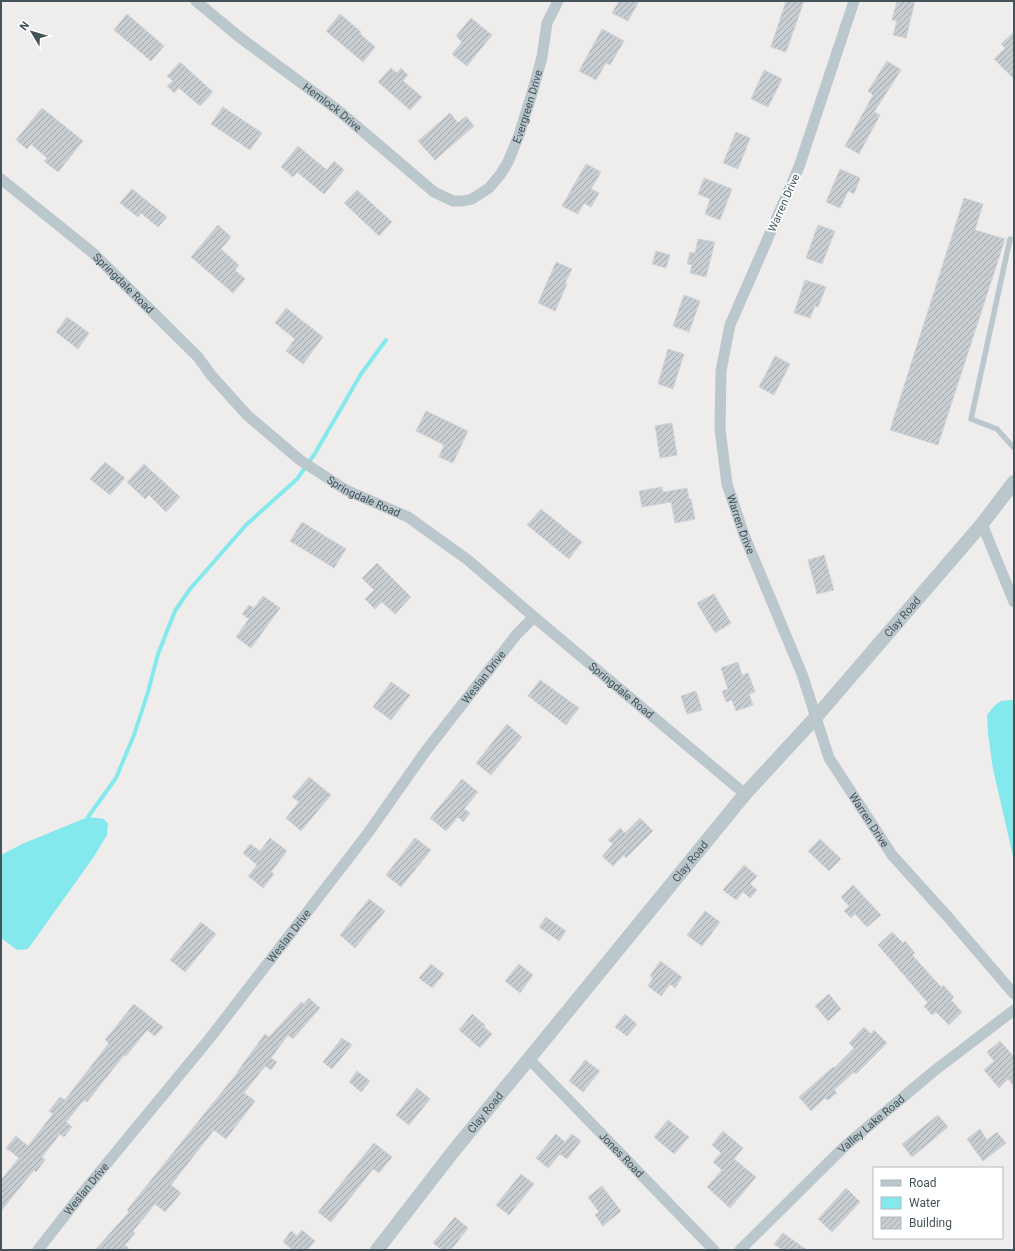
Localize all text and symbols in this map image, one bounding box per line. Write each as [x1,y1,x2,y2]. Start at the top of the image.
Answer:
north arrow [12,12,52,52]
text: N [17,19,32,33]
street label: Evergreen Drive [510,68,545,145]
street label: Hemlock Drive [301,80,365,134]
street label: Warren Drive [765,172,803,234]
street label: Springdale Road [90,250,157,316]
street label: Springdale Road [325,473,402,519]
street label: Warren Drive [724,493,758,556]
street label: Clay Road [881,594,923,640]
street label: Weslan Drive [459,648,508,706]
street label: Springdale Road [586,660,656,721]
street label: Warren Drive [847,790,892,850]
street label: Clay Road [669,838,711,884]
street label: Weslan Drive [264,907,313,965]
street label: Clay Road [465,1089,506,1135]
street label: Valley Lake Road [835,1092,907,1156]
street label: Jones Road [597,1129,646,1180]
street label: Weslan Drive [61,1160,111,1217]
legend [873,1167,1003,1239]
text: Road [909,1176,937,1190]
text: Water [909,1196,940,1210]
text: Building [909,1216,952,1230]

